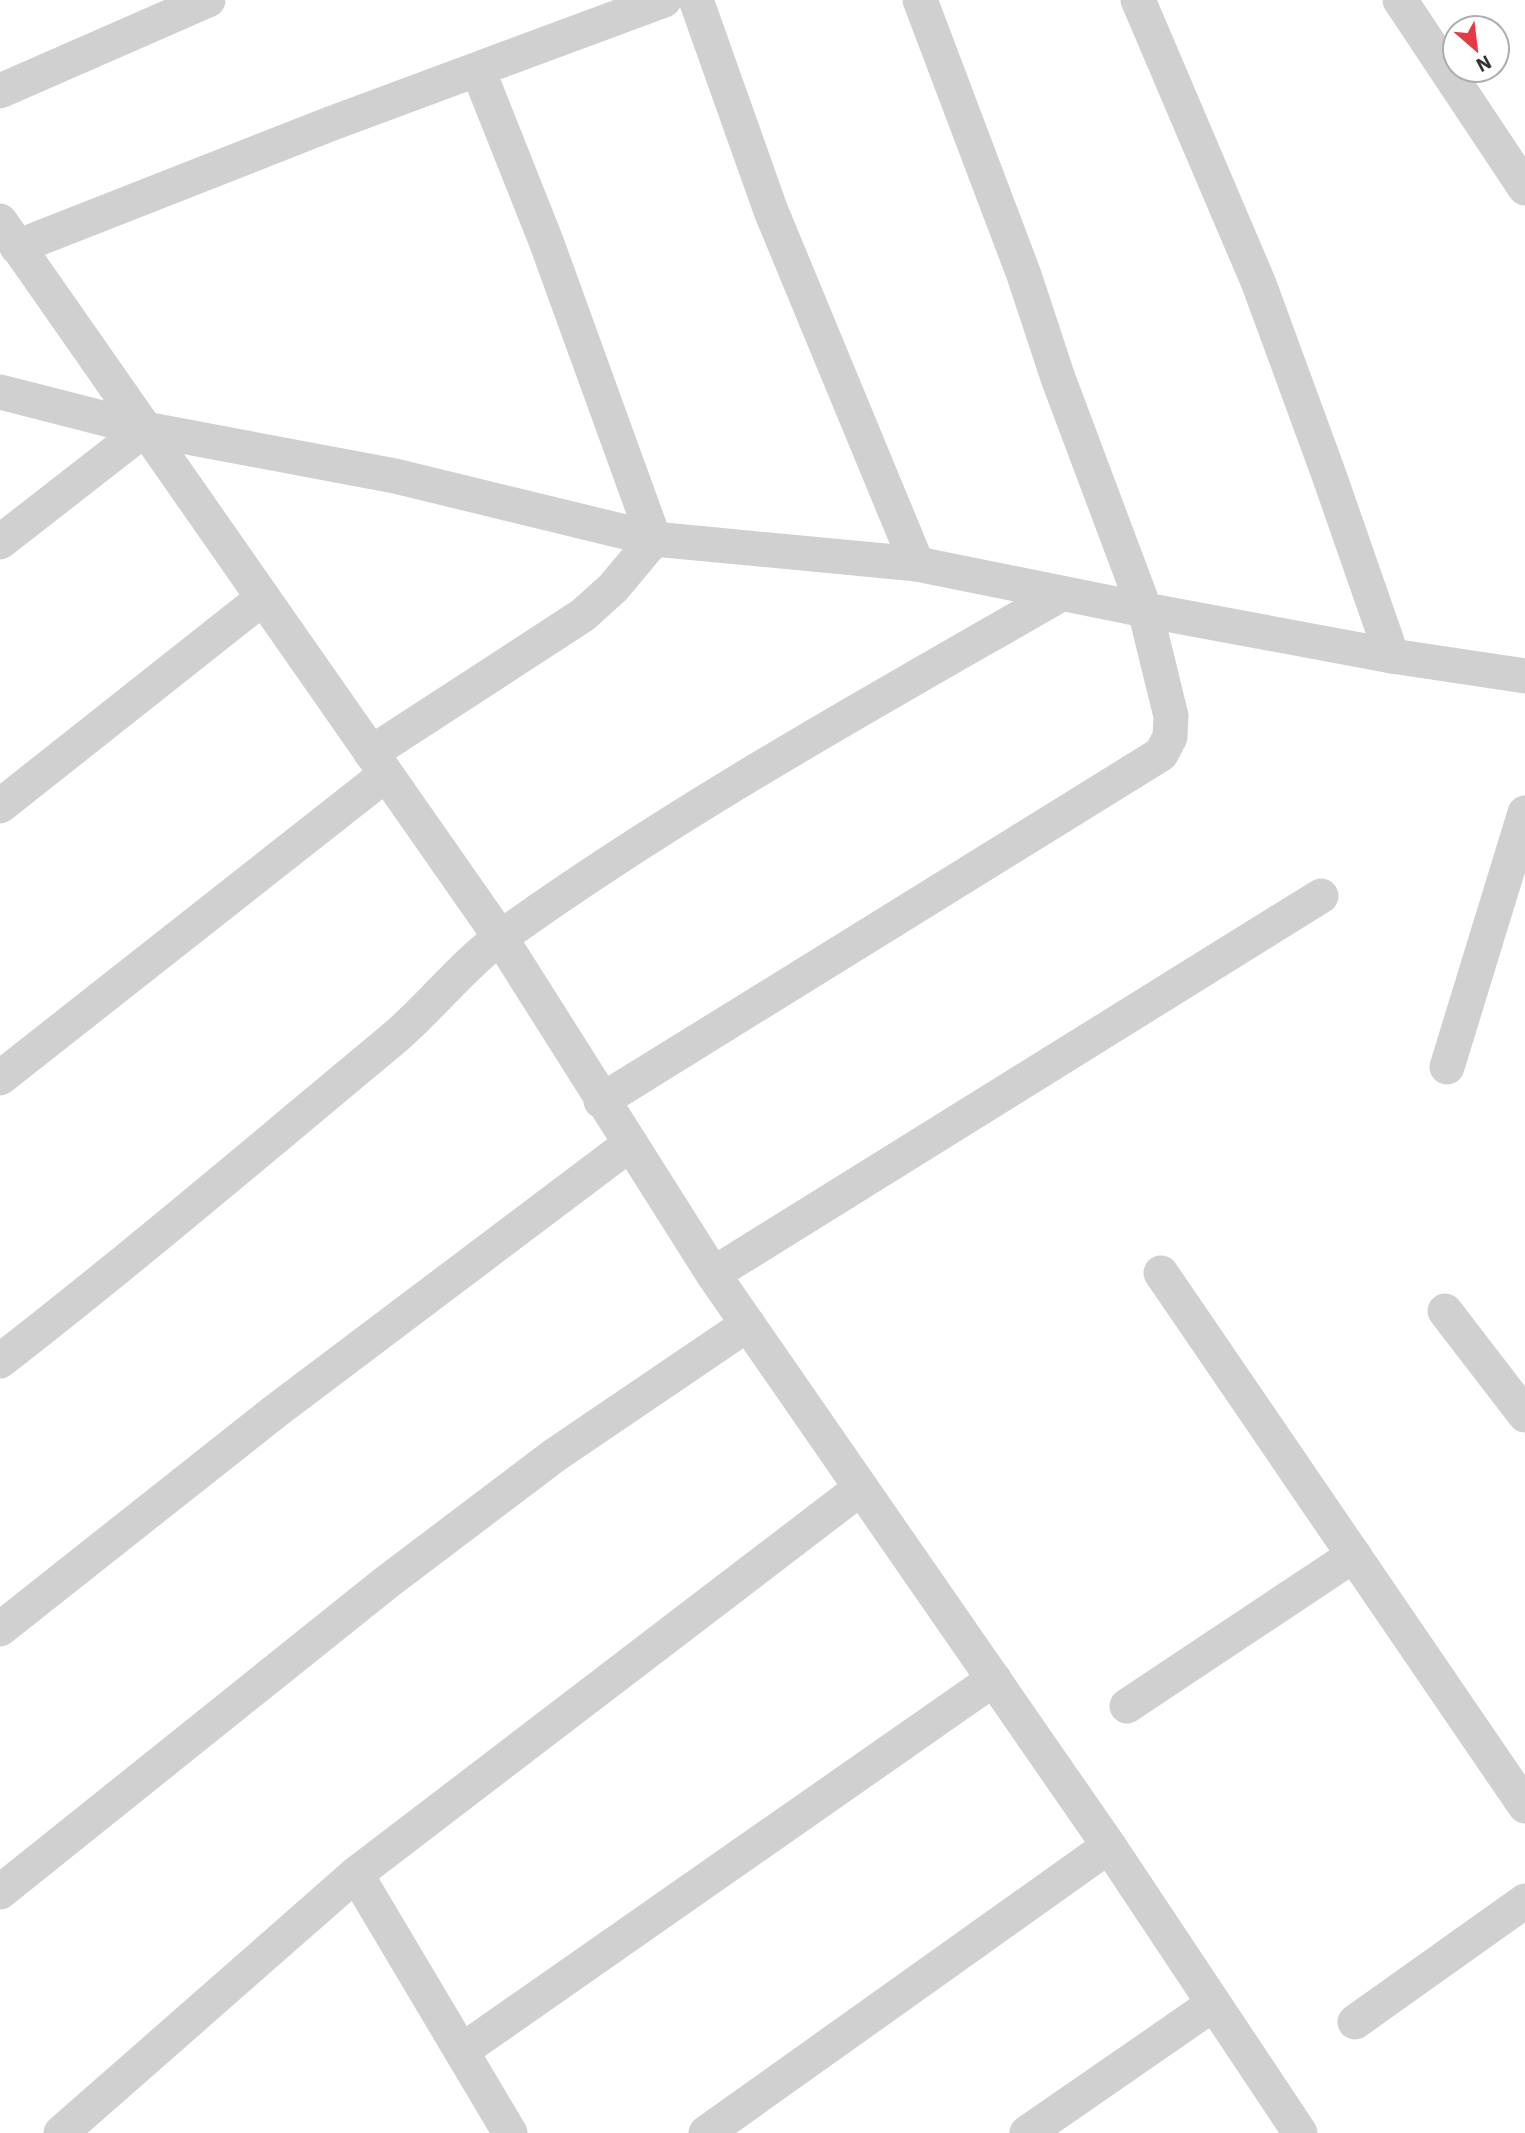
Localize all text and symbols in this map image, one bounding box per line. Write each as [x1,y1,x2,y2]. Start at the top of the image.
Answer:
north arrow [1441,14,1511,84]
text: N [1472,50,1496,78]

